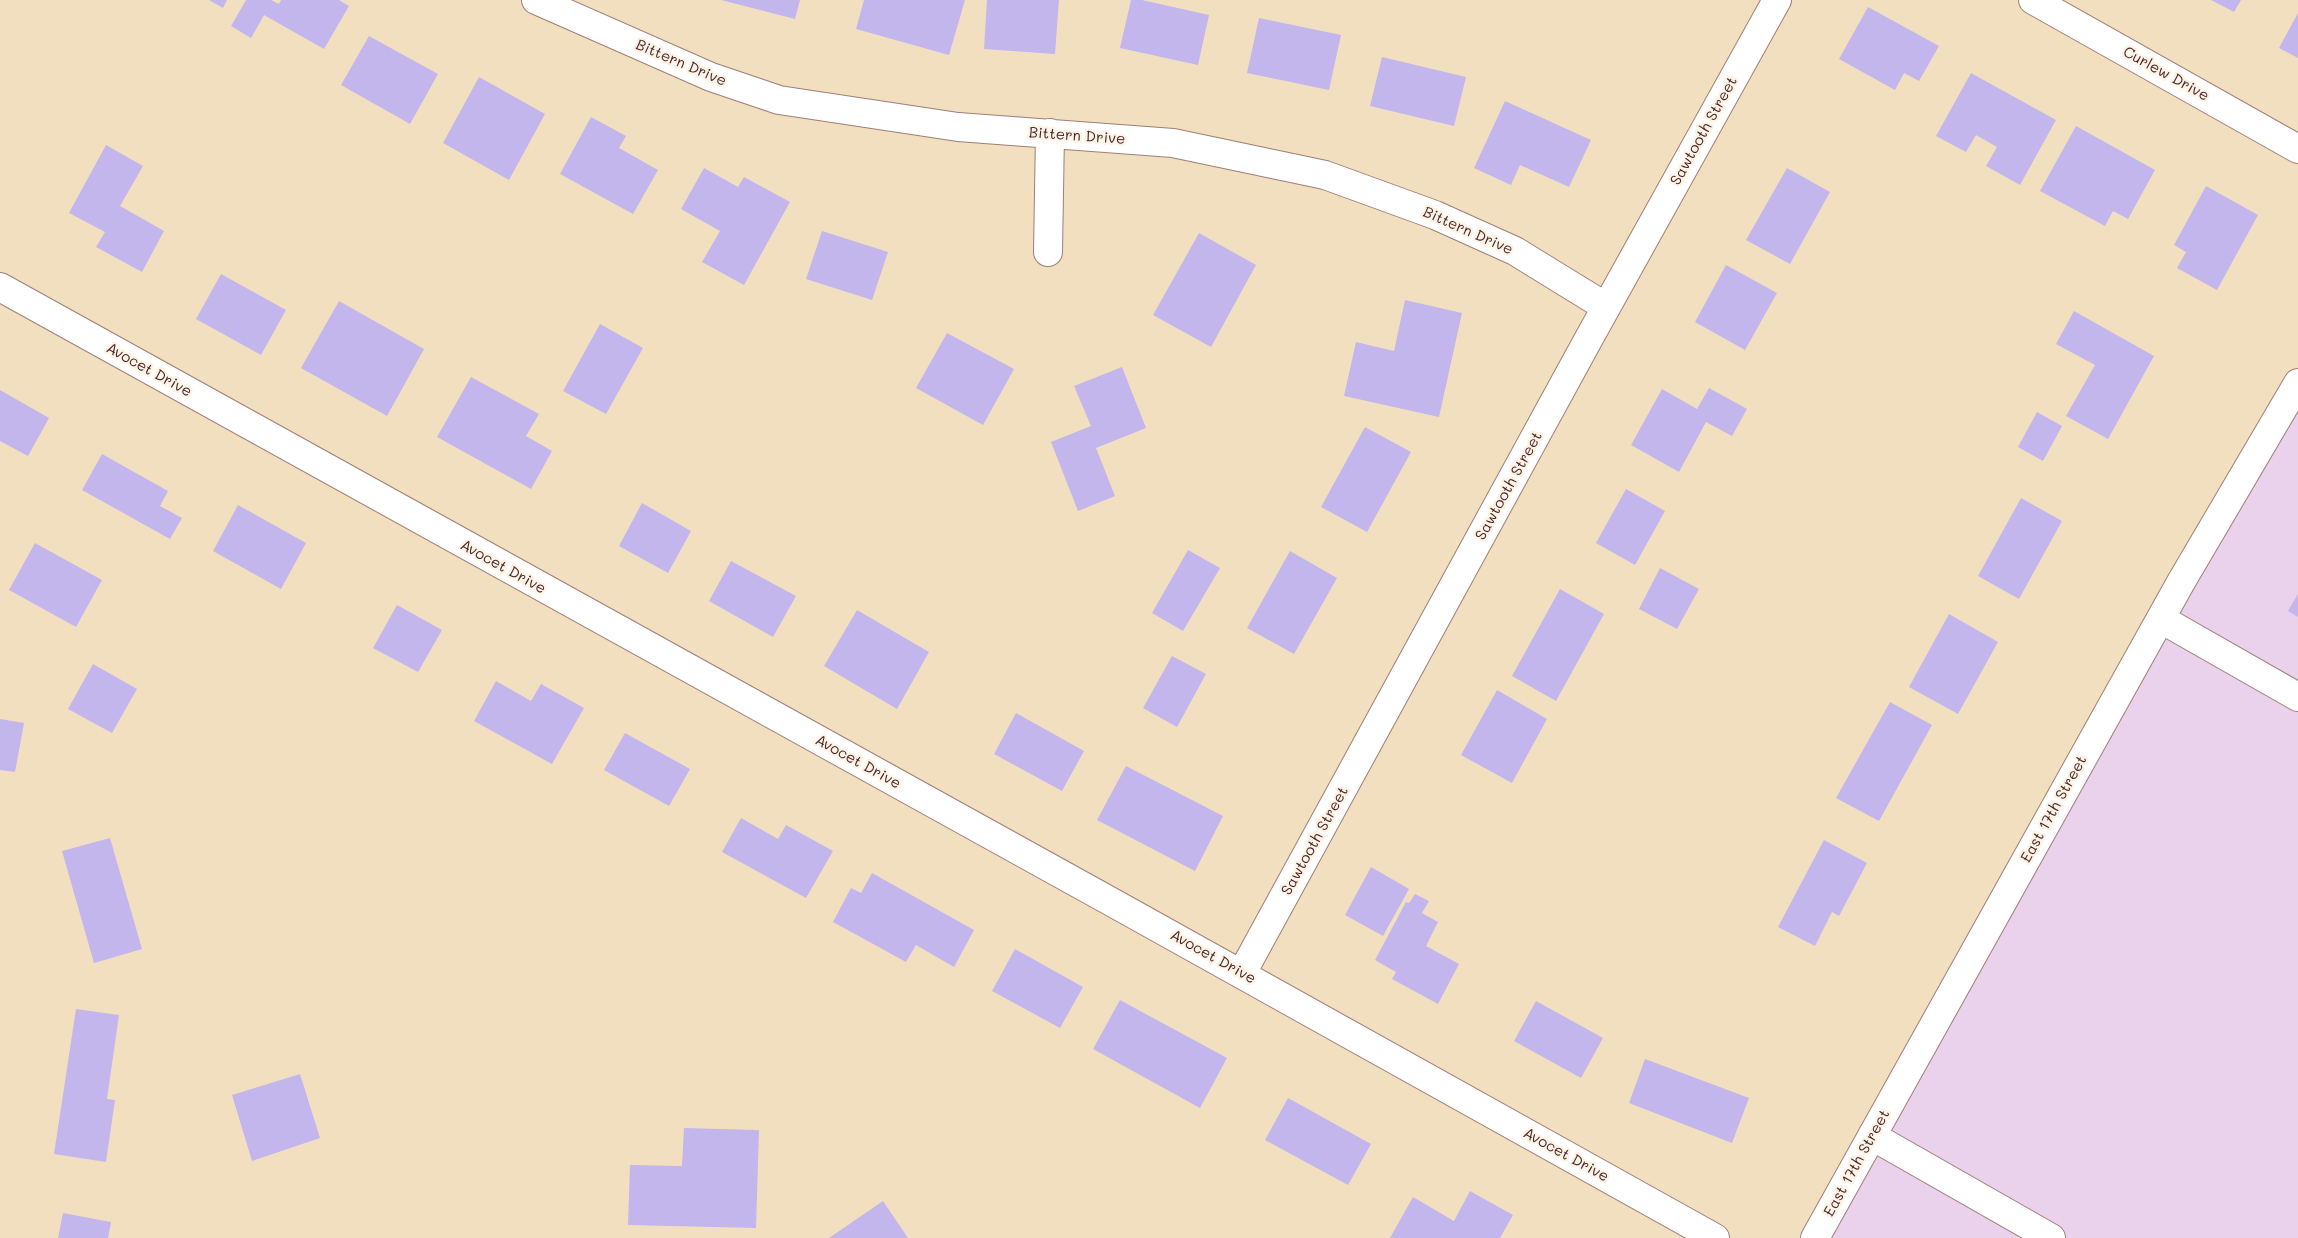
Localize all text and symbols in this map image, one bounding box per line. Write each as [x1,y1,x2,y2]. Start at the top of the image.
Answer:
street label: Bittern Drive [633,36,729,90]
street label: Curlew Drive [2120,43,2212,105]
street label: Sawtooth Street [1667,74,1741,188]
street label: Bittern Drive [1028,124,1126,148]
street label: Bittern Drive [1420,203,1516,259]
street label: Avocet Drive [103,339,195,401]
street label: Sawtooth Street [1472,429,1546,543]
street label: Avocet Drive [457,536,549,598]
street label: Avocet Drive [812,731,904,793]
street label: East 17th Street [2017,752,2091,866]
street label: Sawtooth Street [1278,784,1352,898]
street label: Avocet Drive [1167,926,1259,988]
street label: East 17th Street [1820,1106,1894,1220]
street label: Avocet Drive [1520,1124,1612,1186]

